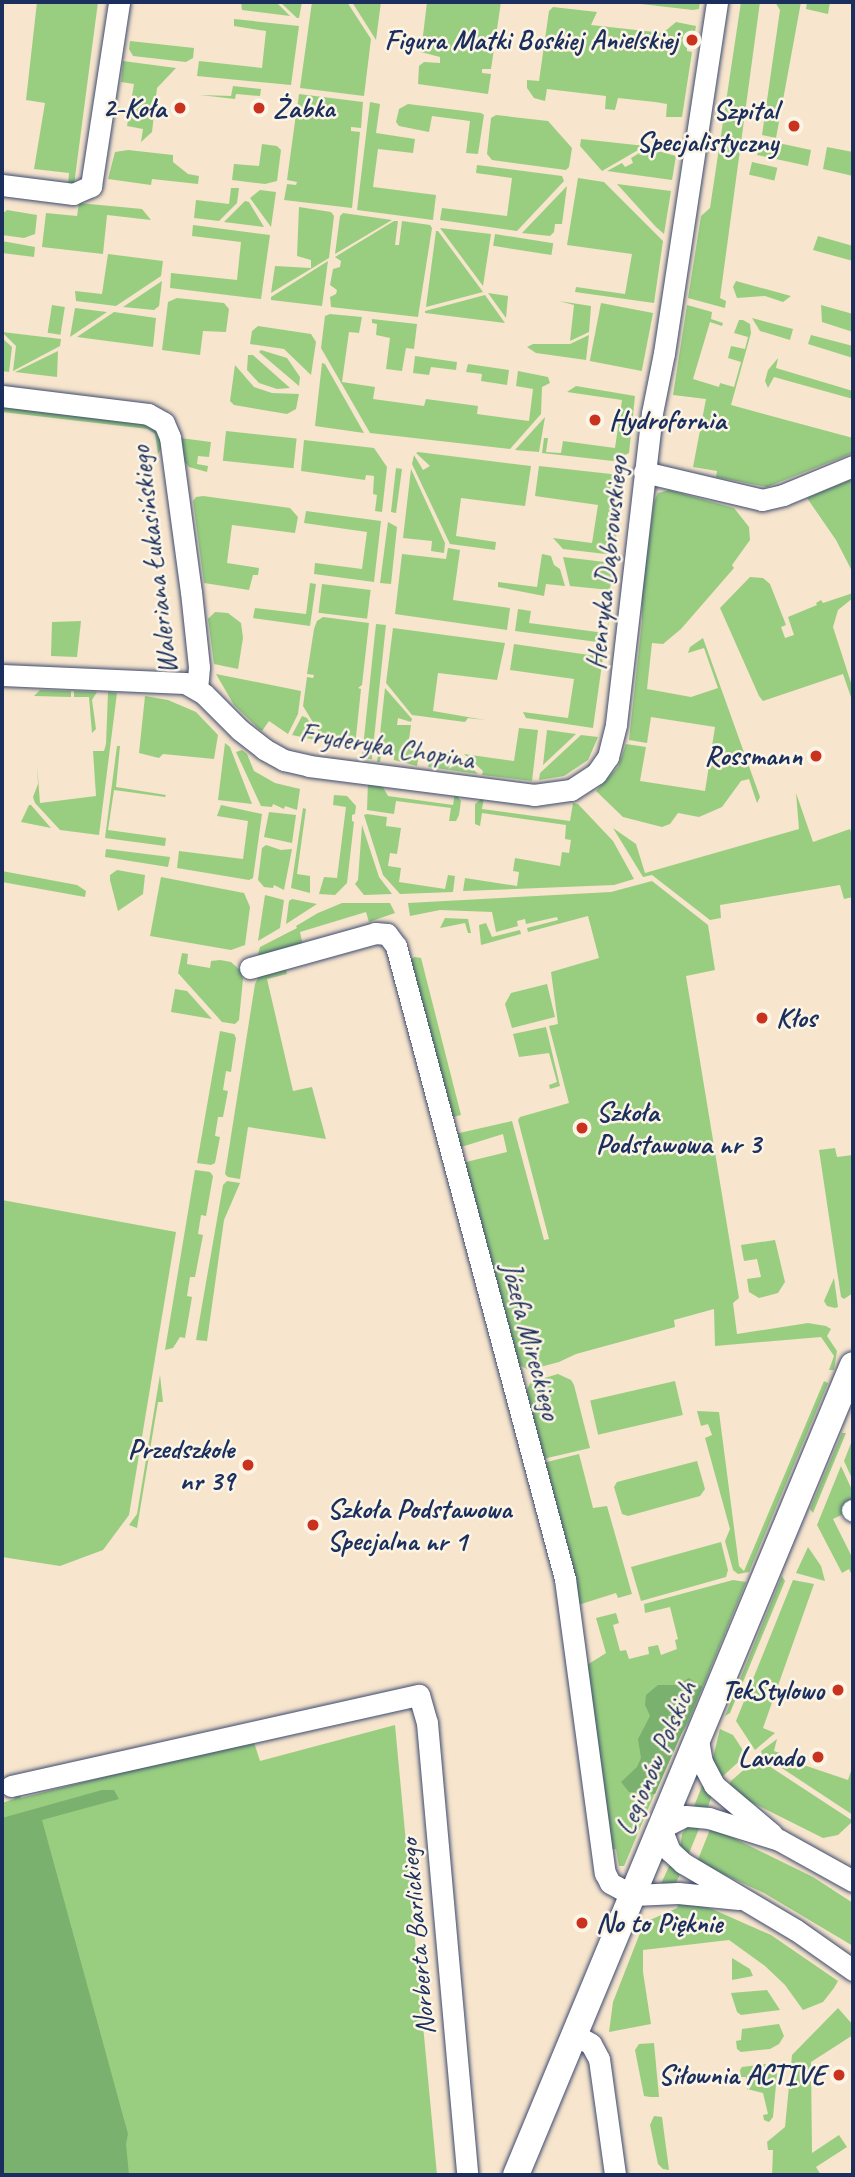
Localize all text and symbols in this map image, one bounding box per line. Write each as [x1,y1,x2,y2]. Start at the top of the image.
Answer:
place label: Figura Matki Boskiej Anielskiej [385,23,678,57]
marker: Figura Matki Boskiej Anielskiej [684,32,700,48]
place label: 2-Koła [103,91,166,125]
place label: Żabka [273,91,334,125]
place label: Szpital Specjalistyczny [636,93,778,159]
marker: 2-Koła [172,100,188,116]
marker: Żabka [251,100,267,116]
marker: Szpital Specjalistyczny [784,116,804,136]
place label: Hydrofornia [609,403,726,437]
marker: Hydrofornia [587,412,603,428]
street label: Waleriana Łukasińskiego [123,444,185,676]
street label: Henryka Dąbrowskiego [579,455,635,671]
street label: Fryderyka Chopina [297,716,477,776]
place label: Rossmann [704,739,802,773]
marker: Rossmann [808,748,824,764]
place label: Kłos [776,1001,816,1035]
marker: Kłos [754,1010,770,1026]
place label: Szkoła Podstawowa nr 3 [596,1095,761,1161]
marker: Szkoła Podstawowa nr 3 [574,1120,590,1136]
street label: Józefa Mireckiego [494,1259,568,1423]
place label: Przedszkole nr 39 [128,1432,234,1498]
marker: Przedszkole nr 39 [240,1457,256,1473]
place label: Szkoła Podstawowa Specjalna nr 1 [327,1492,512,1558]
marker: Szkoła Podstawowa Specjalna nr 1 [305,1517,321,1533]
place label: TekStylowo [721,1673,824,1707]
street label: Legionów Polskich [608,1676,704,1840]
marker: TekStylowo [830,1682,846,1698]
place label: Lavado [738,1740,804,1774]
marker: Lavado [810,1749,826,1765]
street label: Norberta Barlickiego [392,1837,442,2037]
place label: No to Pięknie [596,1906,723,1940]
marker: No to Pięknie [574,1915,590,1931]
place label: Siłownia ACTIVE [658,2058,825,2092]
marker: Siłownia ACTIVE [831,2067,847,2083]

